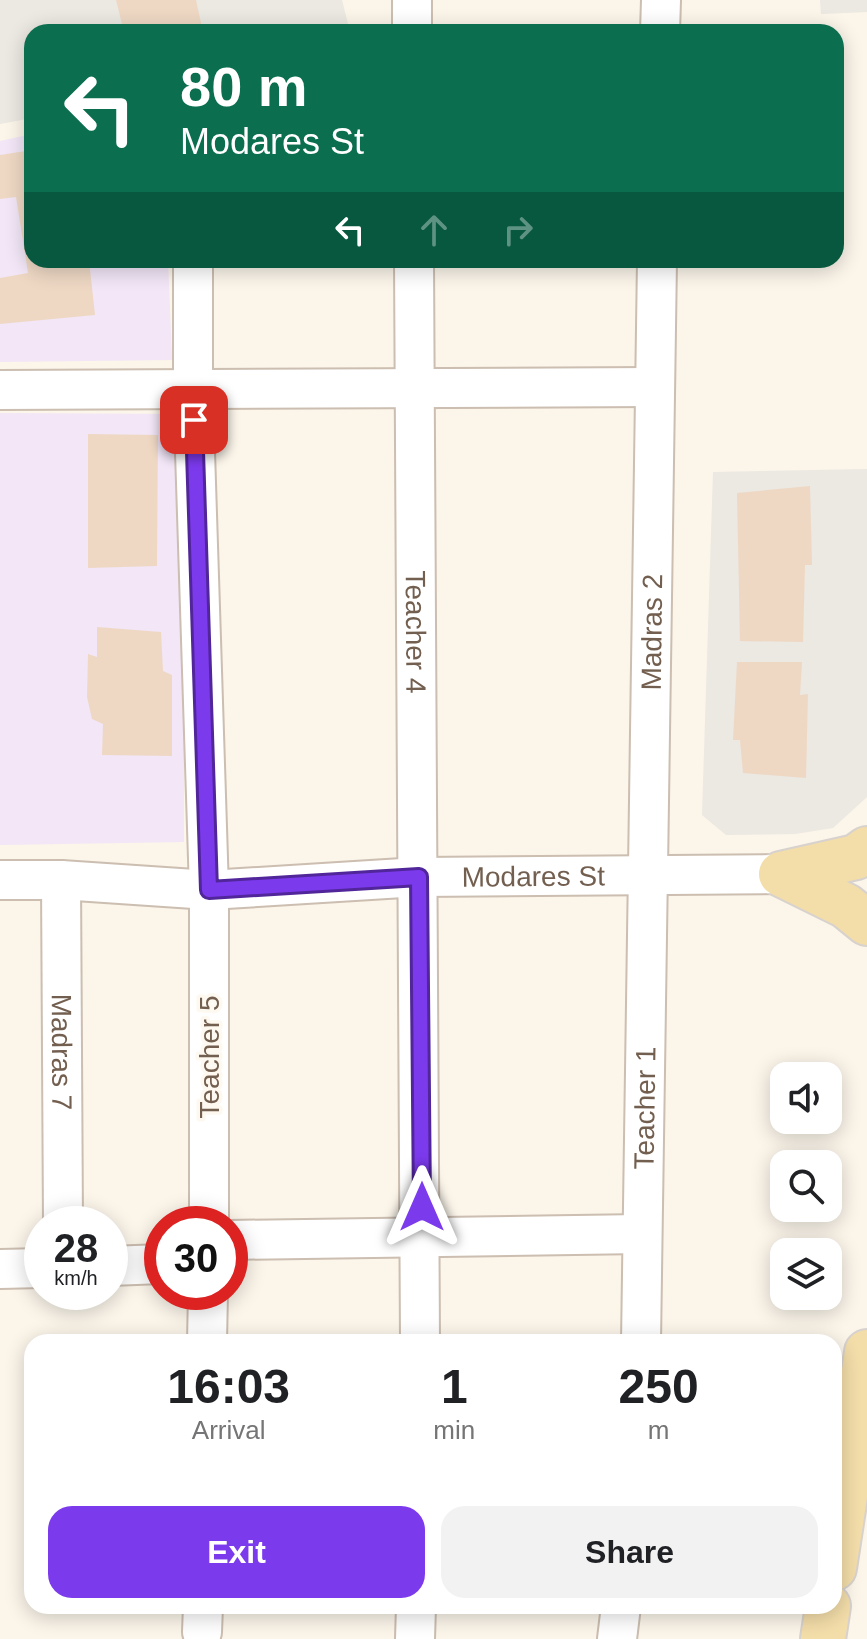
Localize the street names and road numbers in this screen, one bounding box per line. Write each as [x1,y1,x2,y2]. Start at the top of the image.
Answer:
street label: Teacher 4 [400,570,432,694]
street label: Madras 2 [635,573,668,691]
street label: Modares St [462,860,605,892]
street label: Madras 7 [46,994,78,1110]
street label: Teacher 5 [194,996,225,1118]
street label: Teacher 1 [628,1046,661,1170]

